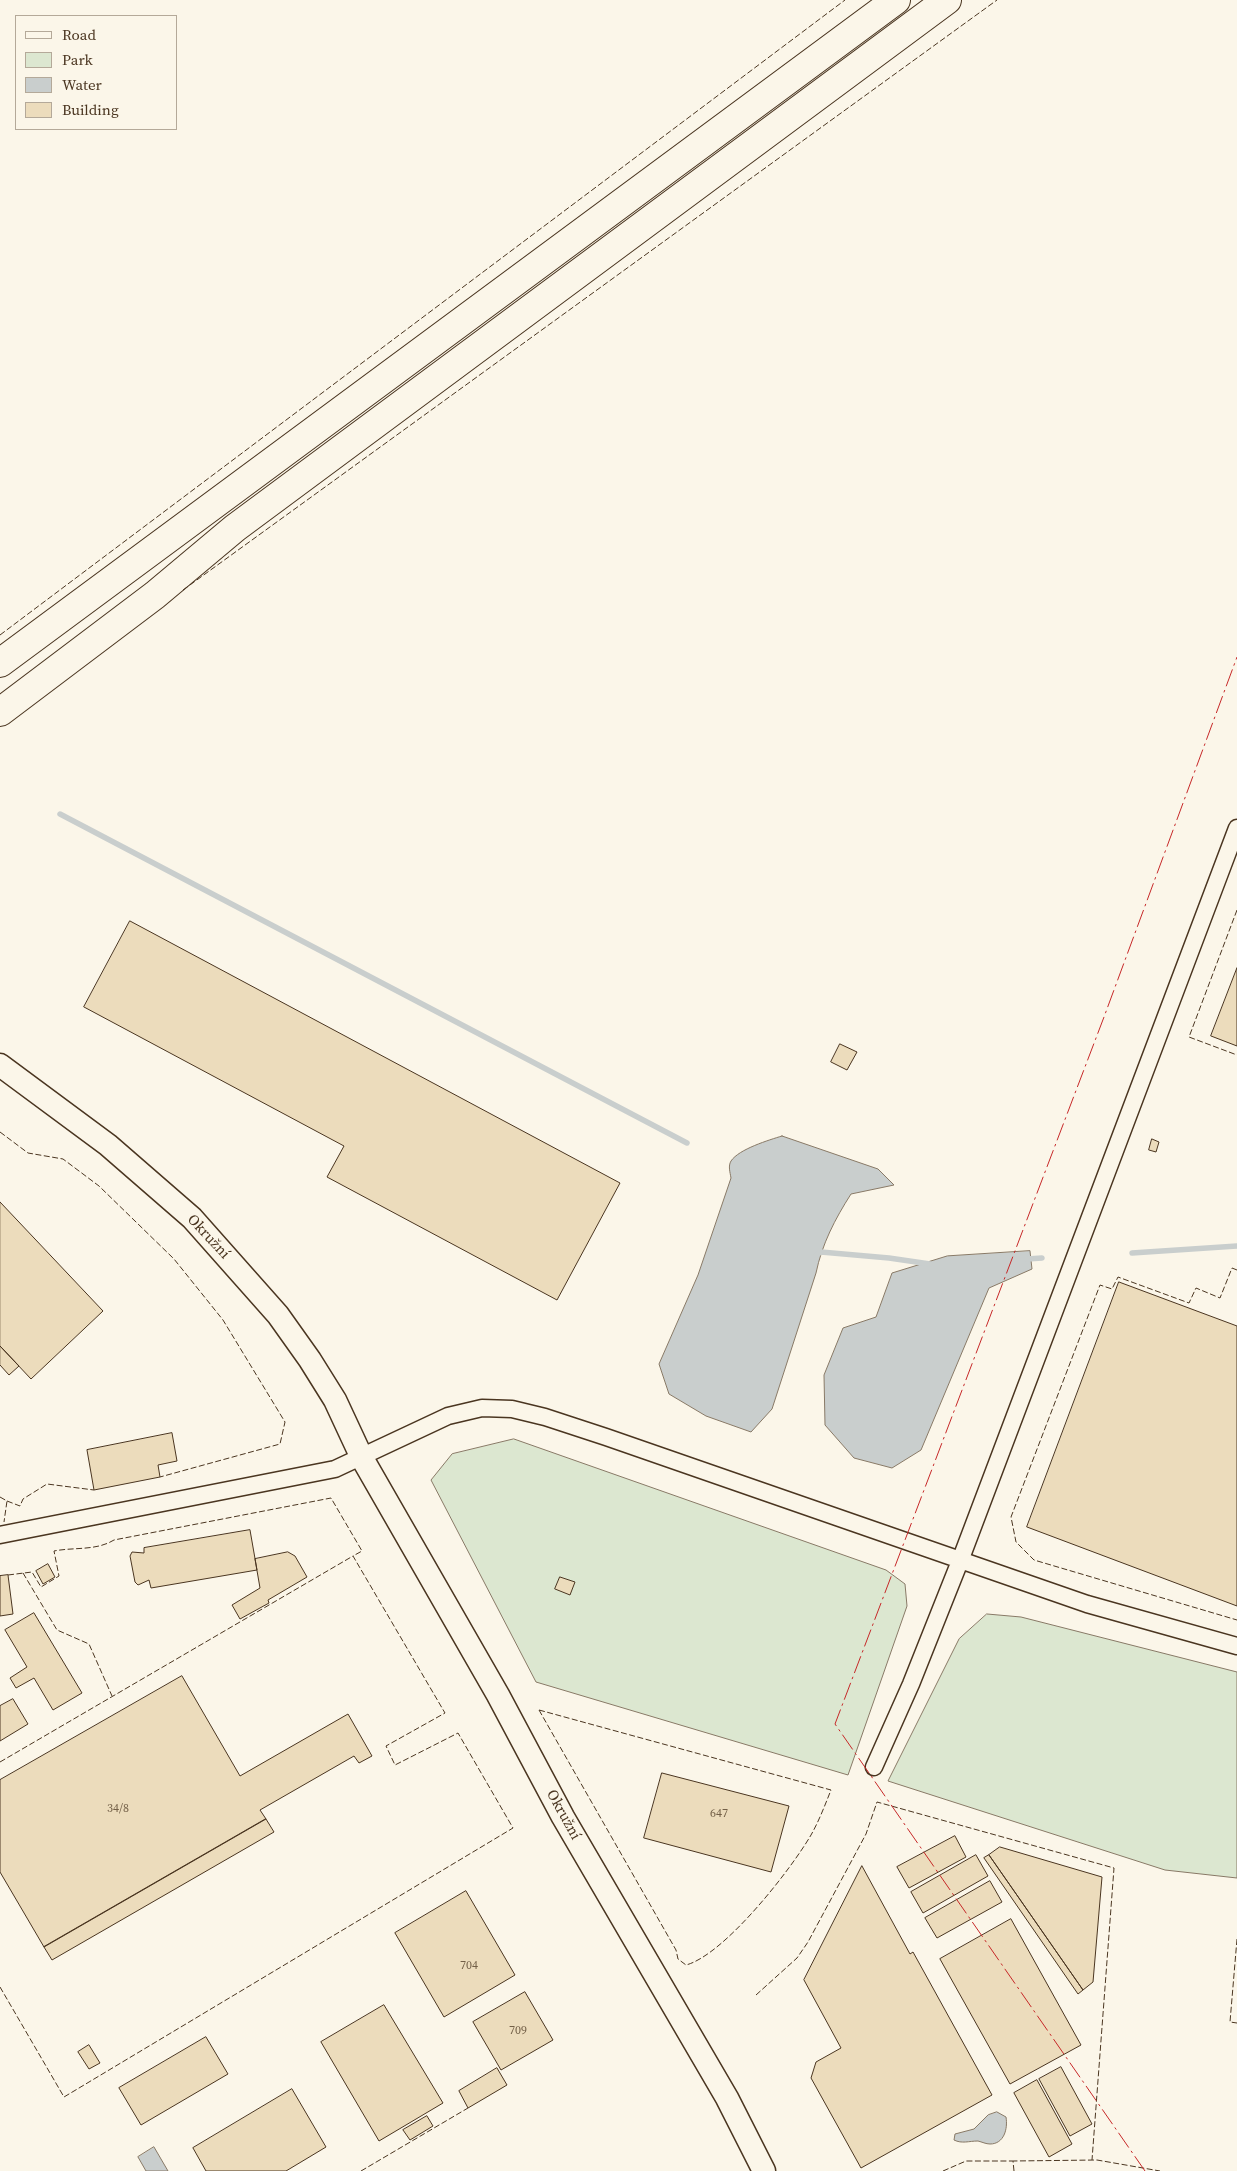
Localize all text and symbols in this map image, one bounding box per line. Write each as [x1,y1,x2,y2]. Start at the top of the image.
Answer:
legend [15,15,178,130]
text: Road [62,24,96,45]
text: Park [62,49,93,70]
text: Water [62,74,102,95]
text: Building [62,99,119,120]
street label: Okružní [183,1211,233,1263]
street label: Okružní [542,1787,584,1843]
house number: 34/8 [107,1802,129,1816]
house number: 647 [710,1807,728,1821]
house number: 704 [460,1959,478,1973]
house number: 709 [509,2024,527,2038]

